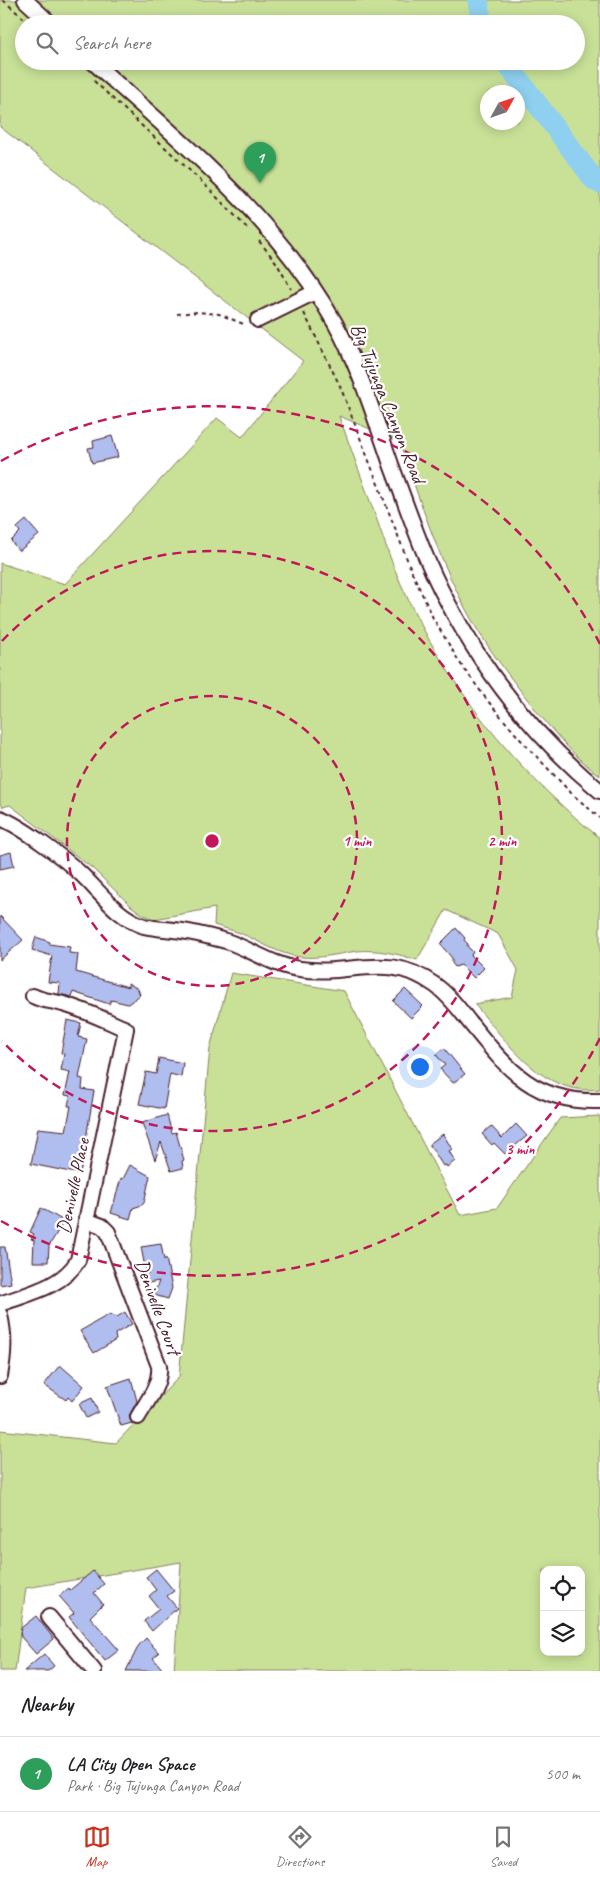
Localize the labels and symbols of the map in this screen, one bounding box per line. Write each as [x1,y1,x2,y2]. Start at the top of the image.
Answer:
north arrow [480,85,525,130]
pin: 1 [244,142,276,183]
street label: Big Tujunga Canyon Road [345,320,433,489]
centre of rings [203,832,221,850]
text: 1 min [343,832,372,851]
text: 2 min [488,832,517,851]
your location [407,1054,433,1080]
street label: Denivelle Place [51,1135,96,1236]
text: 3 min [506,1140,535,1159]
street label: Denivelle Court [129,1256,188,1361]

